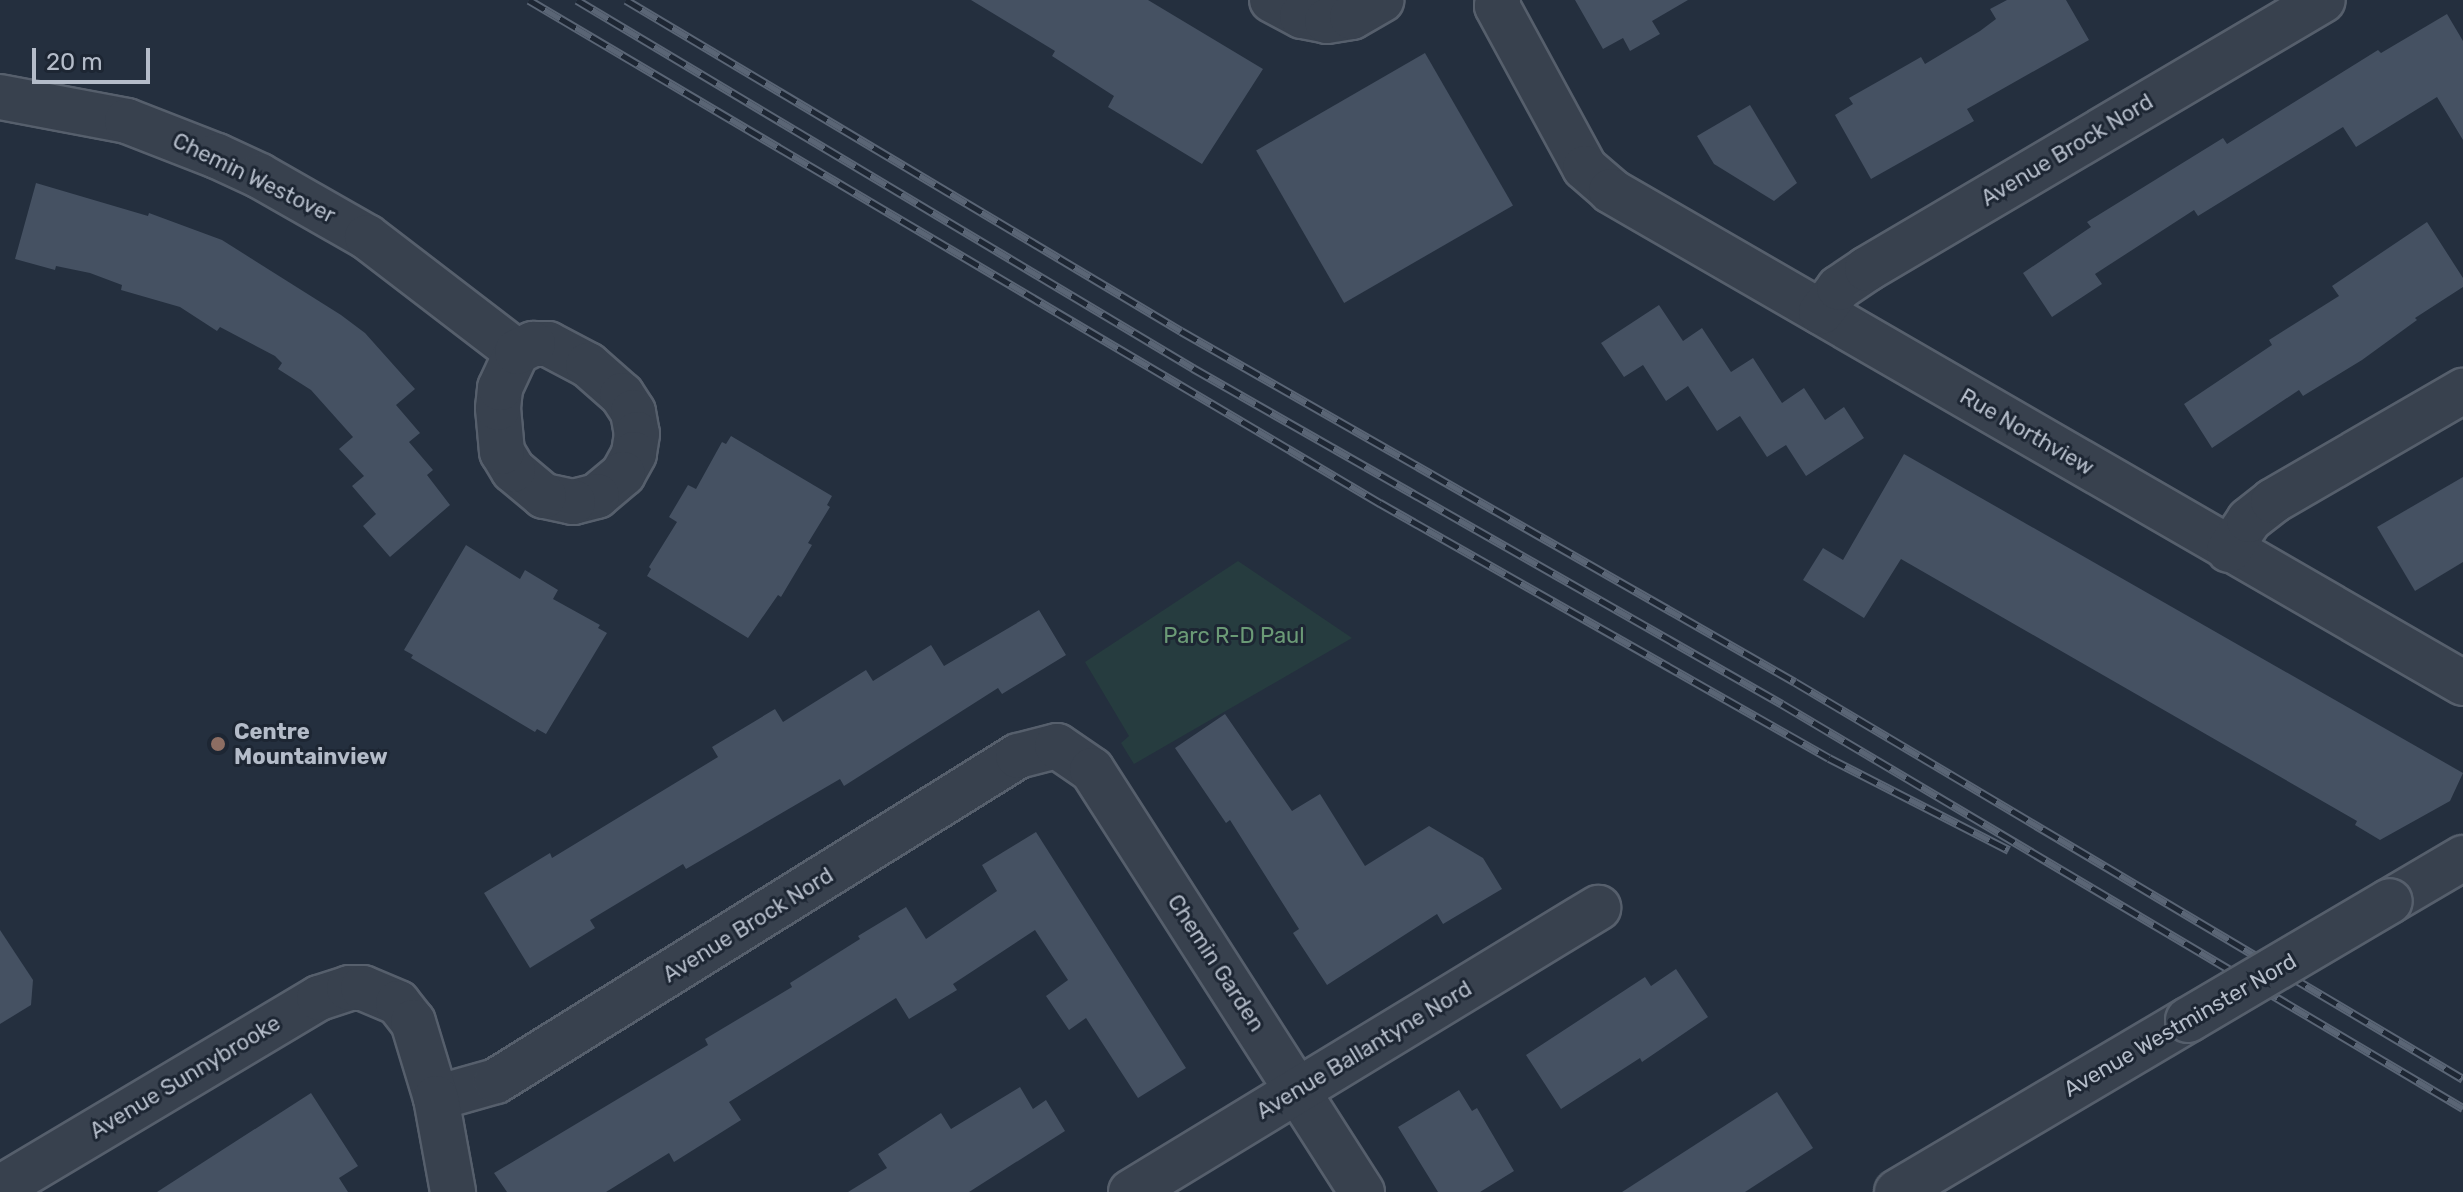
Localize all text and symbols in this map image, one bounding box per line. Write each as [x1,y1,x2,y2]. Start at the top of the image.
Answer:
scale bar [36,32,154,82]
text: 20 m [46,48,103,76]
street label: Avenue Brock Nord [1976,88,2158,212]
street label: Chemin Westover [168,127,340,229]
street label: Rue Northview [1955,383,2099,481]
park label: Parc R-D Paul [1163,623,1305,649]
place label: Centre Mountainview [234,718,388,770]
marker: Centre Mountainview [209,735,227,753]
street label: Avenue Brock Nord [658,862,838,988]
street label: Chemin Garden [1162,890,1270,1036]
street label: Avenue Westminster Nord [2059,947,2301,1103]
street label: Avenue Ballantyne Nord [1252,975,1476,1125]
street label: Avenue Sunnybrooke [85,1010,285,1144]

